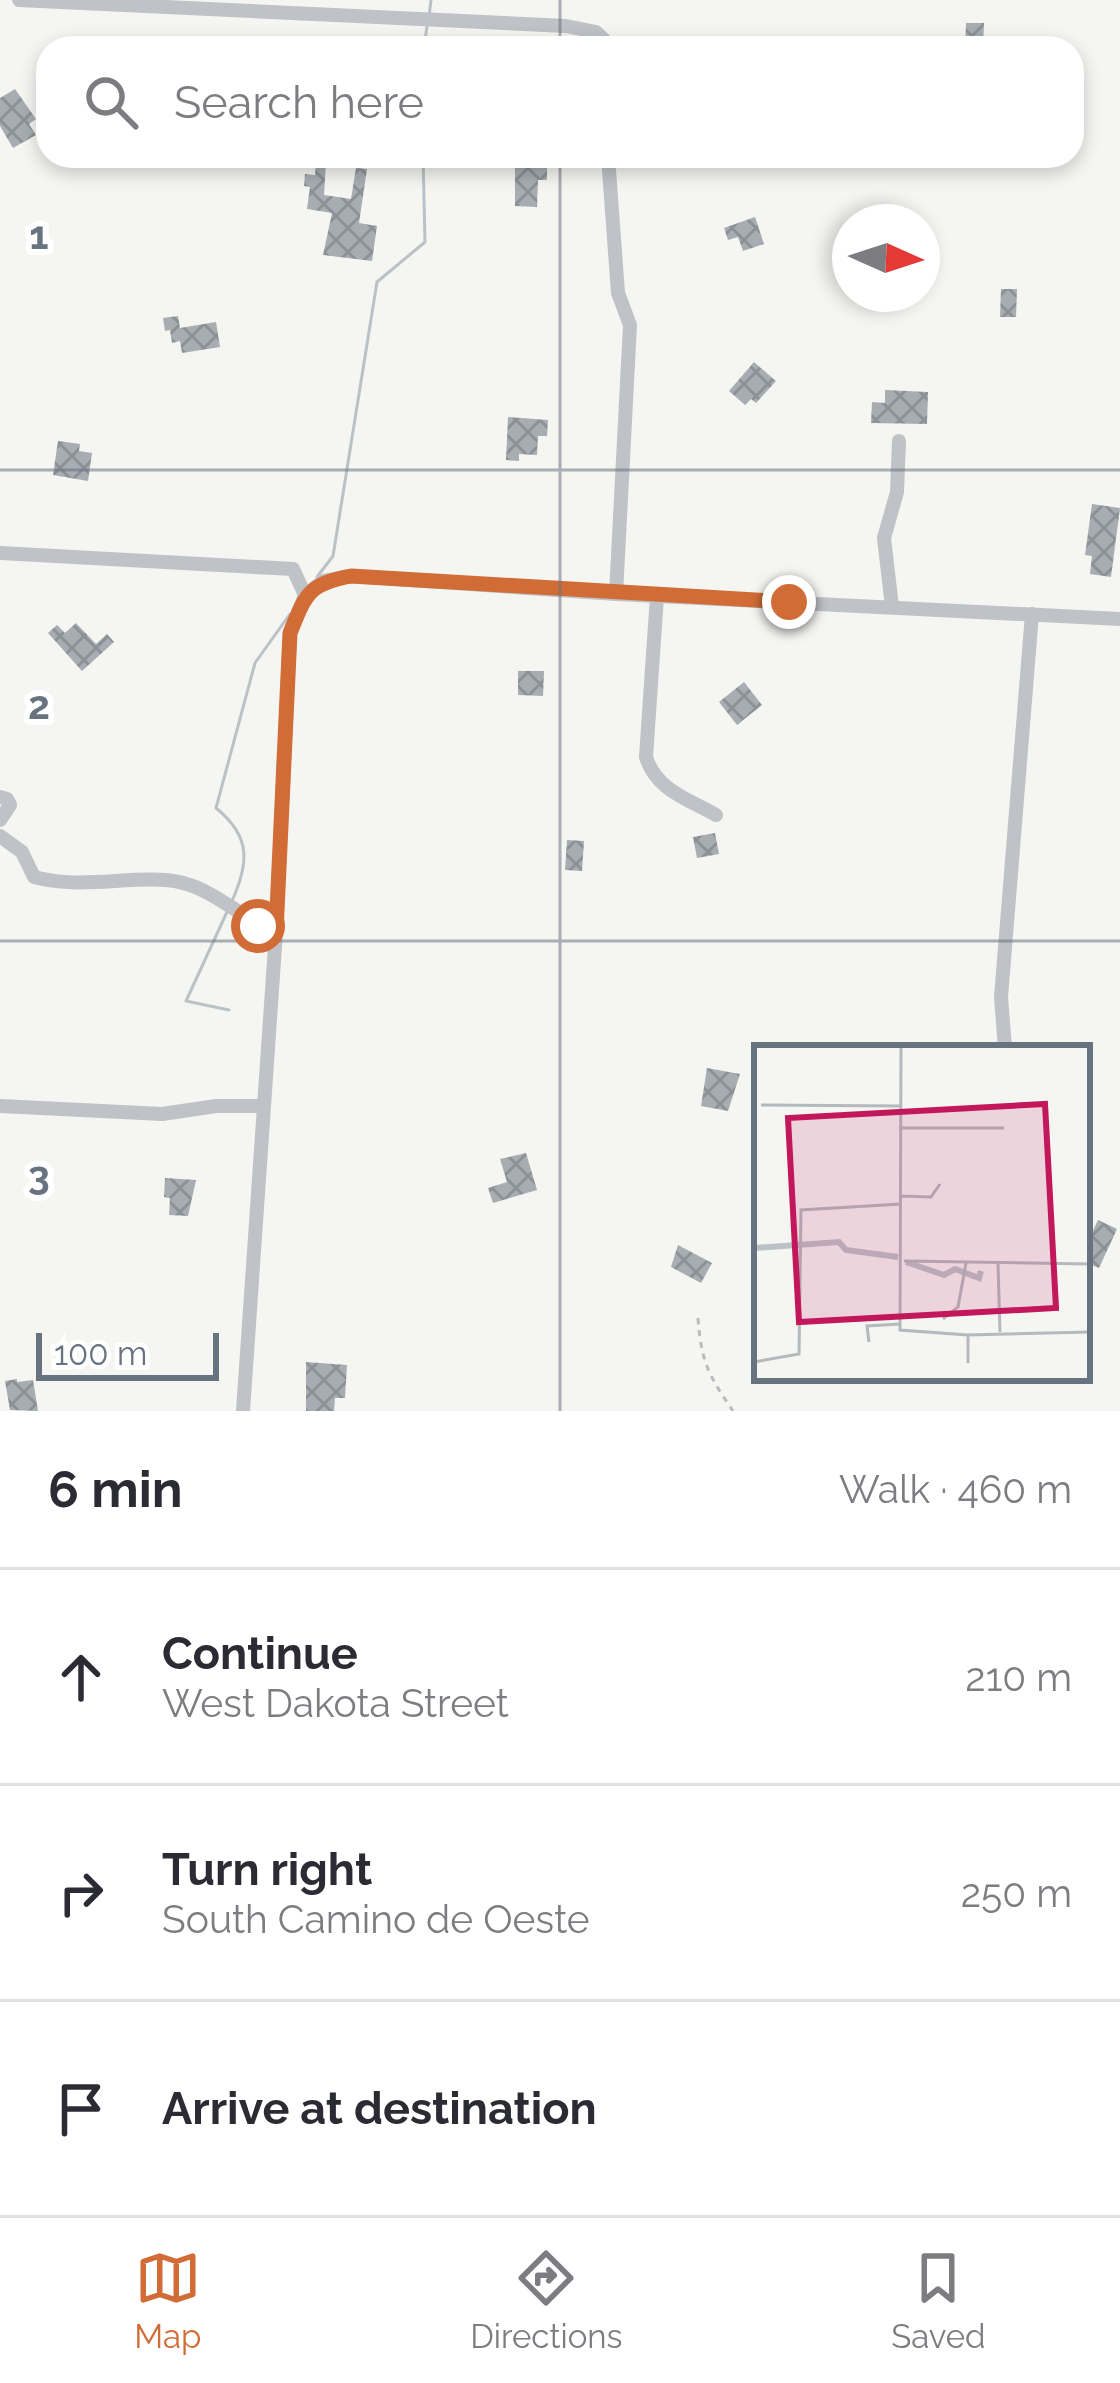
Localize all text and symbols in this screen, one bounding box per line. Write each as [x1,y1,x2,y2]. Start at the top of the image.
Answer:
search box [36,36,1084,168]
icon: search [78,69,144,135]
text: Search here [174,76,424,129]
north arrow [832,204,940,312]
text: 1 [29,212,49,258]
route end [762,575,816,629]
text: 2 [28,682,50,728]
route start [231,899,285,953]
inset map [754,1045,1090,1381]
text: 3 [28,1152,50,1198]
scale bar [36,1327,219,1380]
text: 100 m [54,1334,147,1373]
text: 6 min [48,1459,183,1519]
text: Walk · 460 m [839,1466,1072,1512]
text: Continue [162,1627,358,1680]
icon: ahead [48,1644,114,1710]
text: 210 m [965,1654,1072,1700]
text: West Dakota Street [162,1680,509,1726]
text: Turn right [162,1843,372,1896]
icon: right [48,1860,114,1926]
text: 250 m [961,1870,1072,1916]
text: South Camino de Oeste [162,1896,590,1942]
icon: arrive [48,2076,114,2142]
text: Arrive at destination [162,2082,597,2135]
tab: Map [134,2245,201,2356]
tab: Directions [470,2245,623,2356]
tab: Saved [891,2245,986,2356]

